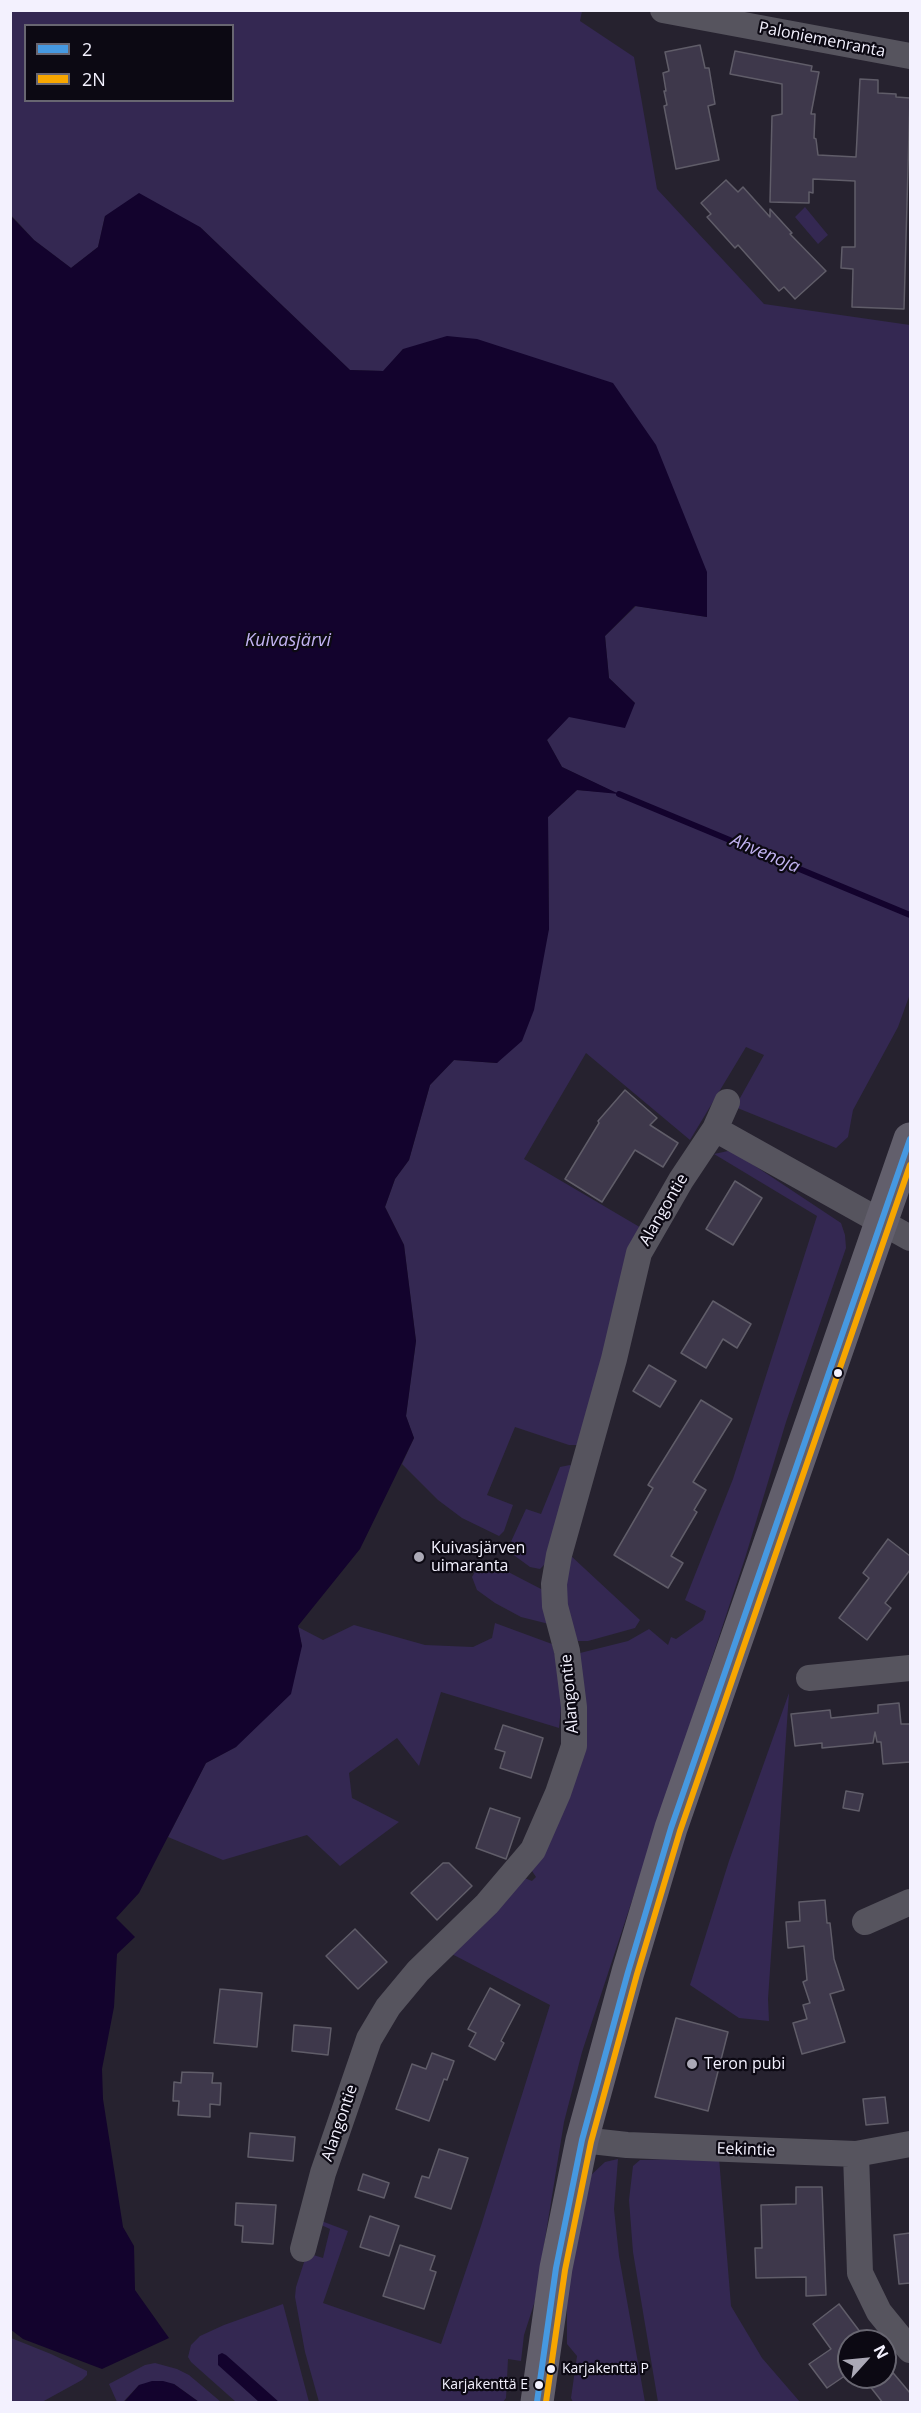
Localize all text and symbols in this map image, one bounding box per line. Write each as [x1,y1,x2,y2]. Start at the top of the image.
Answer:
street label: Paloniemenranta [757,18,887,62]
legend [24,24,234,102]
text: 2 [82,37,92,61]
text: 2N [82,67,106,91]
water label: Kuivasjärvi [245,630,331,652]
water label: Ahvenoja [727,830,803,878]
street label: Alangontie [636,1171,692,1249]
unlabelled marker [832,1367,844,1379]
place label: Kuivasjärven uimaranta [431,1538,525,1576]
marker: Kuivasjärven uimaranta [412,1550,426,1564]
street label: Alangontie [557,1653,583,1735]
place label: Teron pubi [704,2054,785,2074]
marker: Teron pubi [685,2057,699,2071]
street label: Alangontie [318,2082,362,2164]
street label: Eekintie [716,2139,776,2161]
north arrow [837,2329,897,2389]
text: N [868,2341,894,2363]
place label: Karjakenttä P [562,2361,649,2377]
marker: Karjakenttä P [545,2363,557,2375]
place label: Karjakenttä E [442,2377,528,2393]
marker: Karjakenttä E [533,2379,545,2391]

